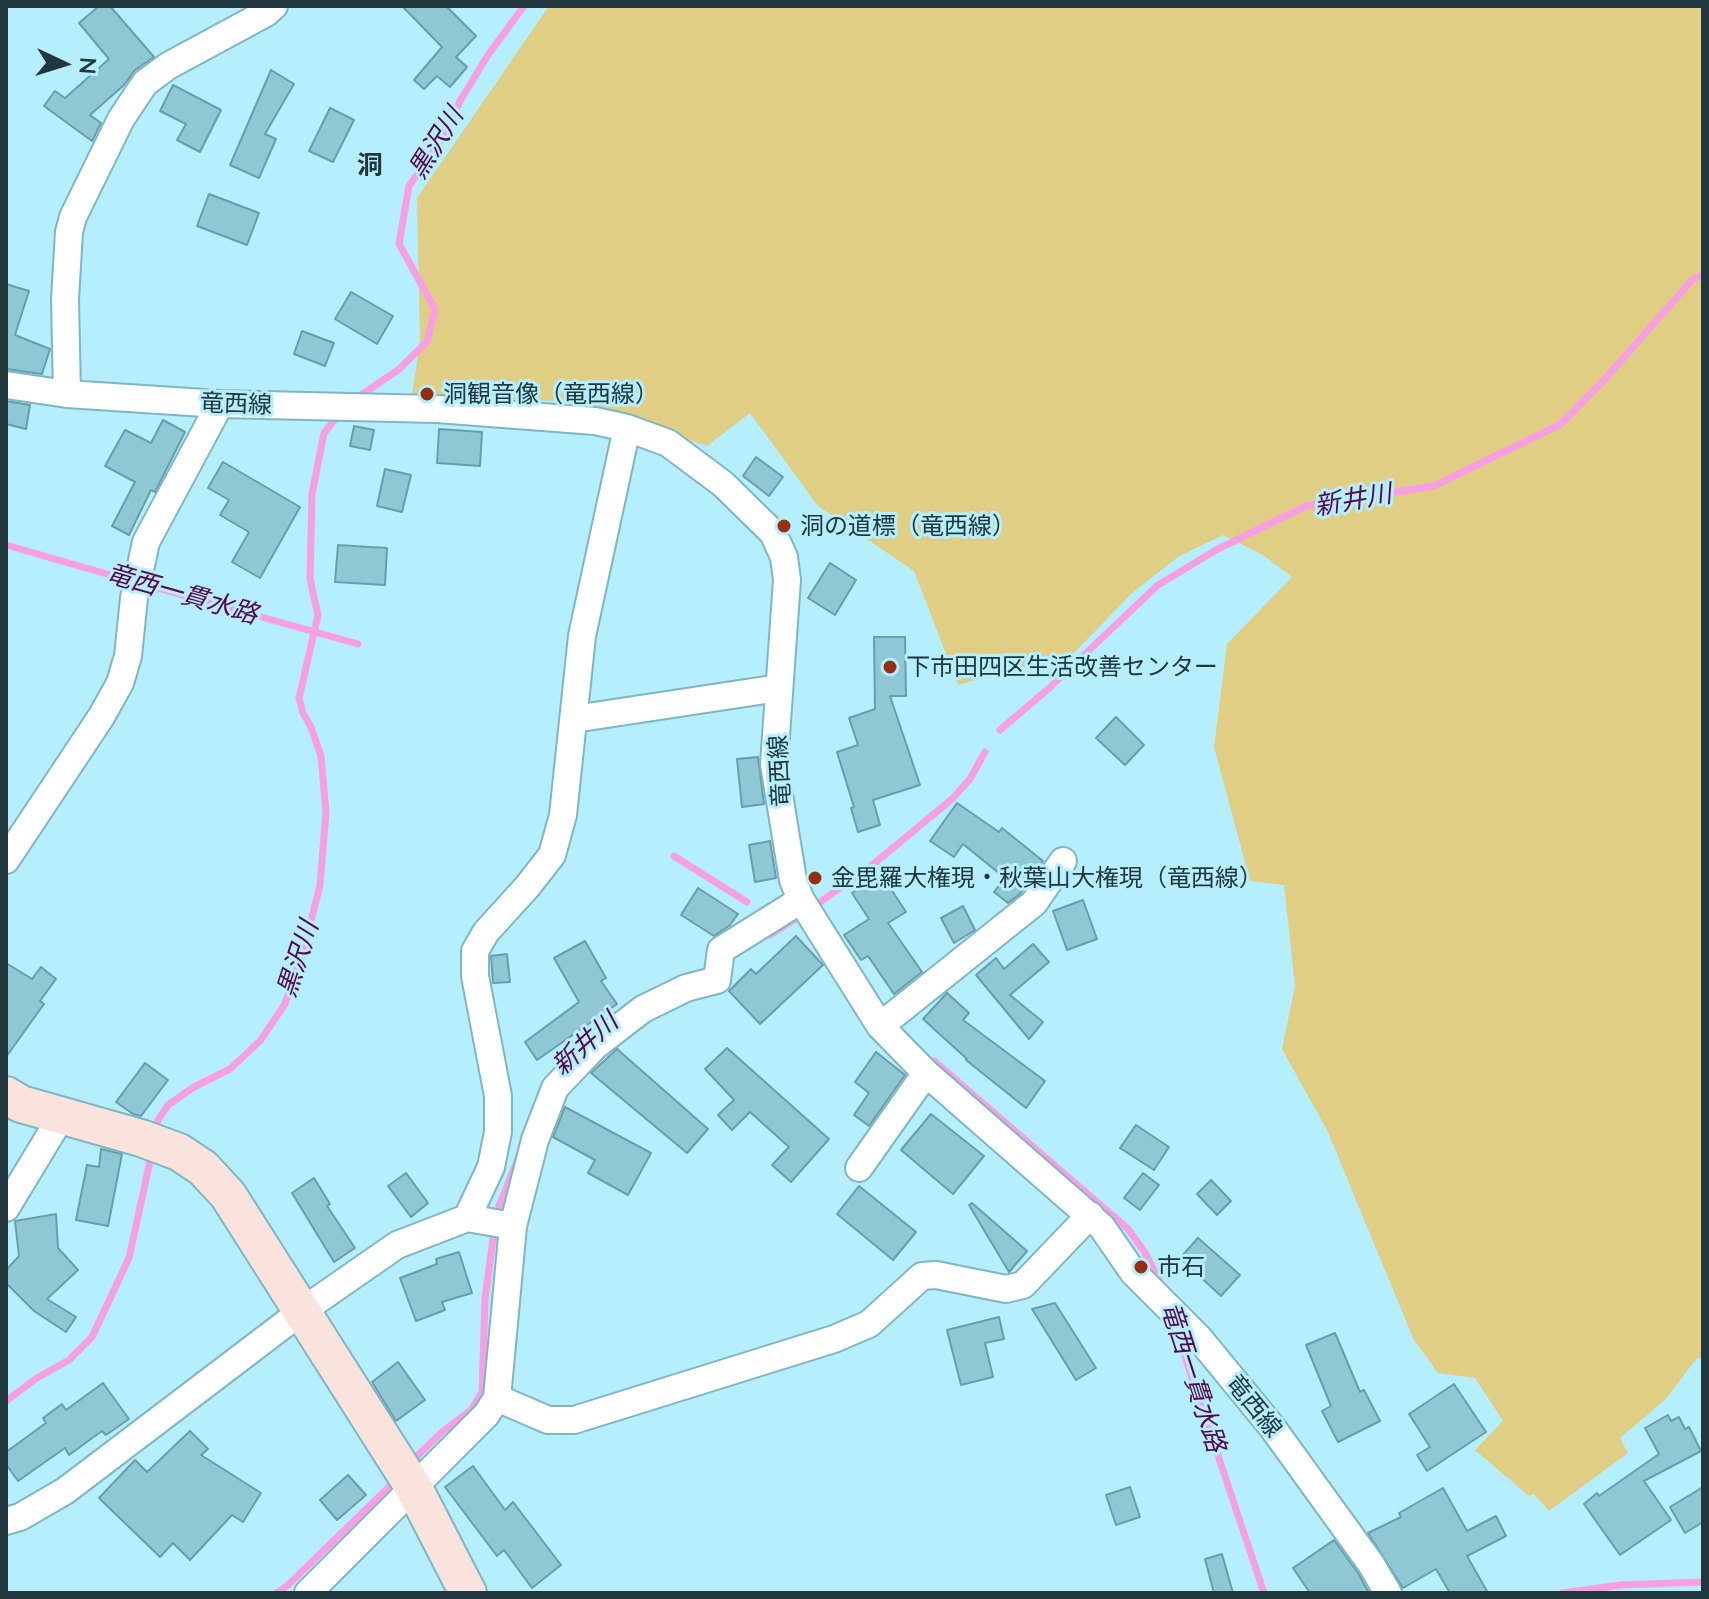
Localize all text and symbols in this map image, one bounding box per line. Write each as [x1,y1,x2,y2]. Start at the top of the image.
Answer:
north arrow [24,24,104,104]
text: N [74,56,102,75]
water label: 黒沢川 [402,102,470,184]
district label: 洞 [357,150,383,182]
place label: 洞観音像（竜西線） [443,380,659,408]
marker: 洞観音像（竜西線） [418,385,436,403]
street label: 竜西線 [200,388,272,420]
water label: 新井川 [1312,478,1394,522]
place label: 洞の道標（竜西線） [800,512,1016,540]
marker: 洞の道標（竜西線） [775,517,793,535]
water label: 竜西一貫水路 [103,558,261,630]
place label: 下市田四区生活改善センター [906,653,1218,681]
marker: 下市田四区生活改善センター [881,658,899,676]
street label: 竜西線 [764,734,796,808]
place label: 金毘羅大権現・秋葉山大権現（竜西線） [831,864,1263,892]
marker: 金毘羅大権現・秋葉山大権現（竜西線） [806,869,824,887]
water label: 黒沢川 [271,917,325,1001]
water label: 新井川 [546,1006,624,1082]
place label: 市石 [1157,1253,1205,1281]
marker: 市石 [1132,1258,1150,1276]
water label: 竜西一貫水路 [1154,1298,1232,1456]
street label: 竜西線 [1220,1369,1288,1443]

